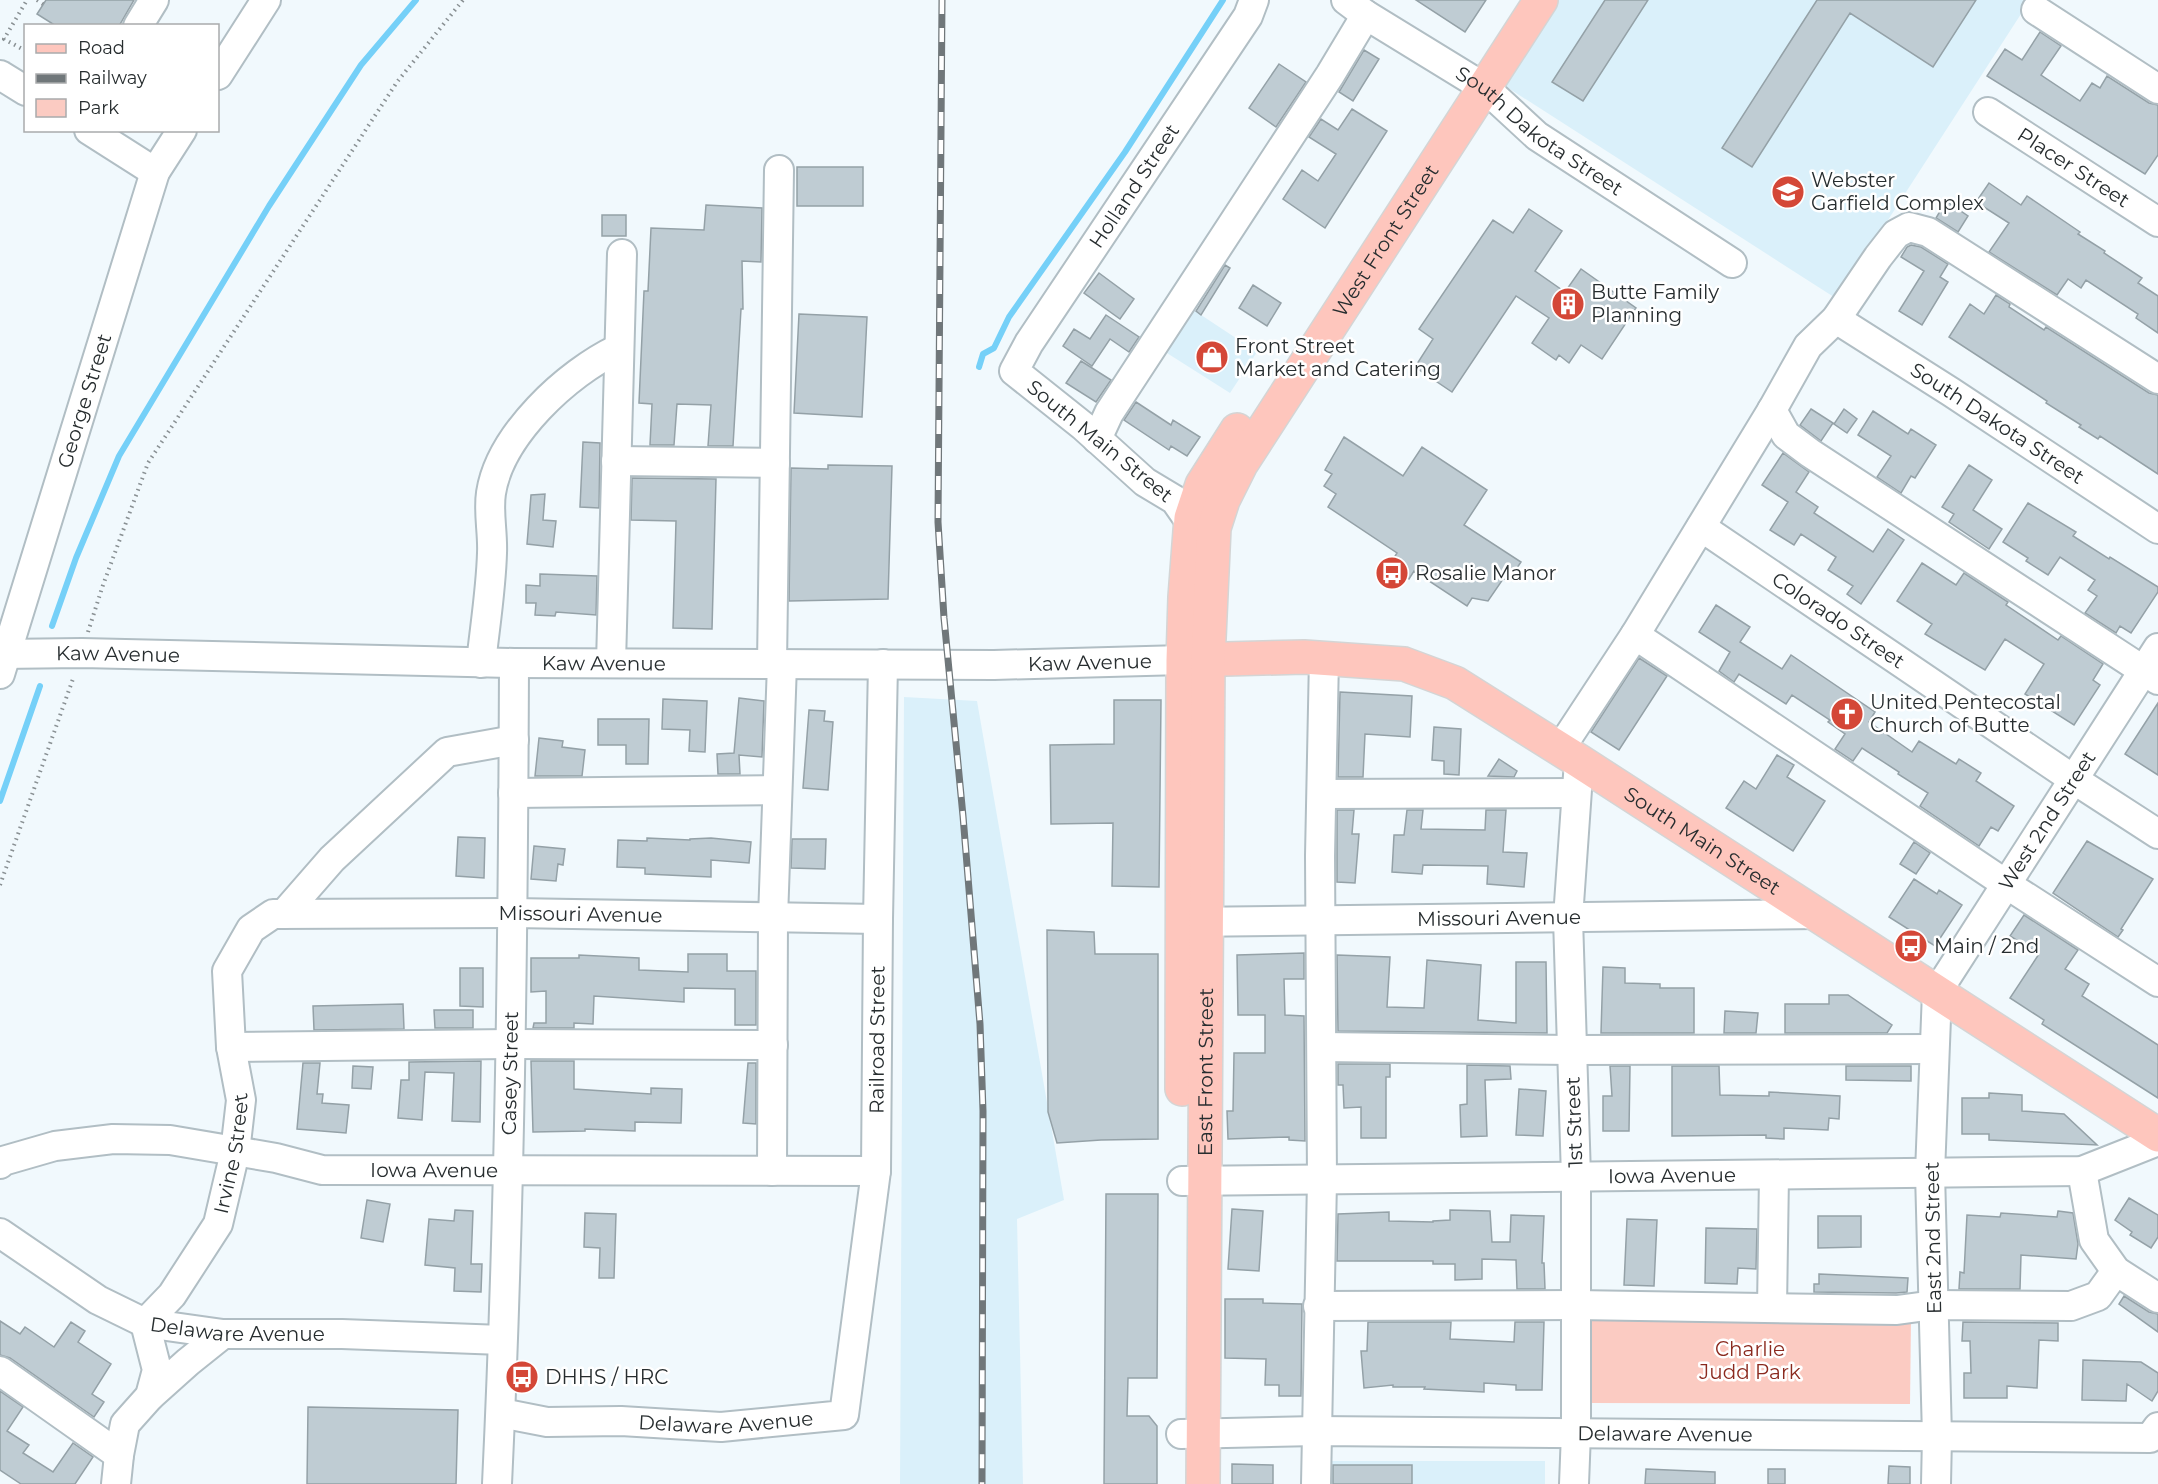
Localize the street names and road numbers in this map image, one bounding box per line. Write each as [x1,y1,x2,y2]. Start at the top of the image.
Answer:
street label: South Dakota Street [1451,61,1627,201]
street label: Holland Street [1084,119,1184,253]
street label: Placer Street [2013,122,2134,212]
street label: West Front Street [1328,160,1444,321]
street label: George Street [52,331,116,471]
street label: South Dakota Street [1906,357,2089,489]
street label: South Main Street [1022,375,1178,507]
street label: Colorado Street [1767,567,1909,674]
street label: Kaw Avenue [56,641,180,667]
street label: Kaw Avenue [1028,649,1152,676]
street label: Kaw Avenue [542,651,666,676]
street label: West 2nd Street [1994,747,2101,895]
street label: South Main Street [1620,782,1785,900]
street label: Missouri Avenue [498,901,663,927]
street label: Missouri Avenue [1417,905,1581,931]
street label: Railroad Street [864,965,890,1114]
street label: East Front Street [1193,988,1218,1156]
street label: Casey Street [497,1011,523,1136]
street label: 1st Street [1560,1076,1588,1168]
street label: Irvine Street [209,1091,253,1216]
street label: Iowa Avenue [370,1158,498,1182]
street label: East 2nd Street [1920,1162,1946,1314]
street label: Iowa Avenue [1608,1163,1736,1188]
street label: Delaware Avenue [149,1312,325,1346]
street label: Delaware Avenue [638,1406,814,1439]
street label: Delaware Avenue [1577,1421,1753,1447]

